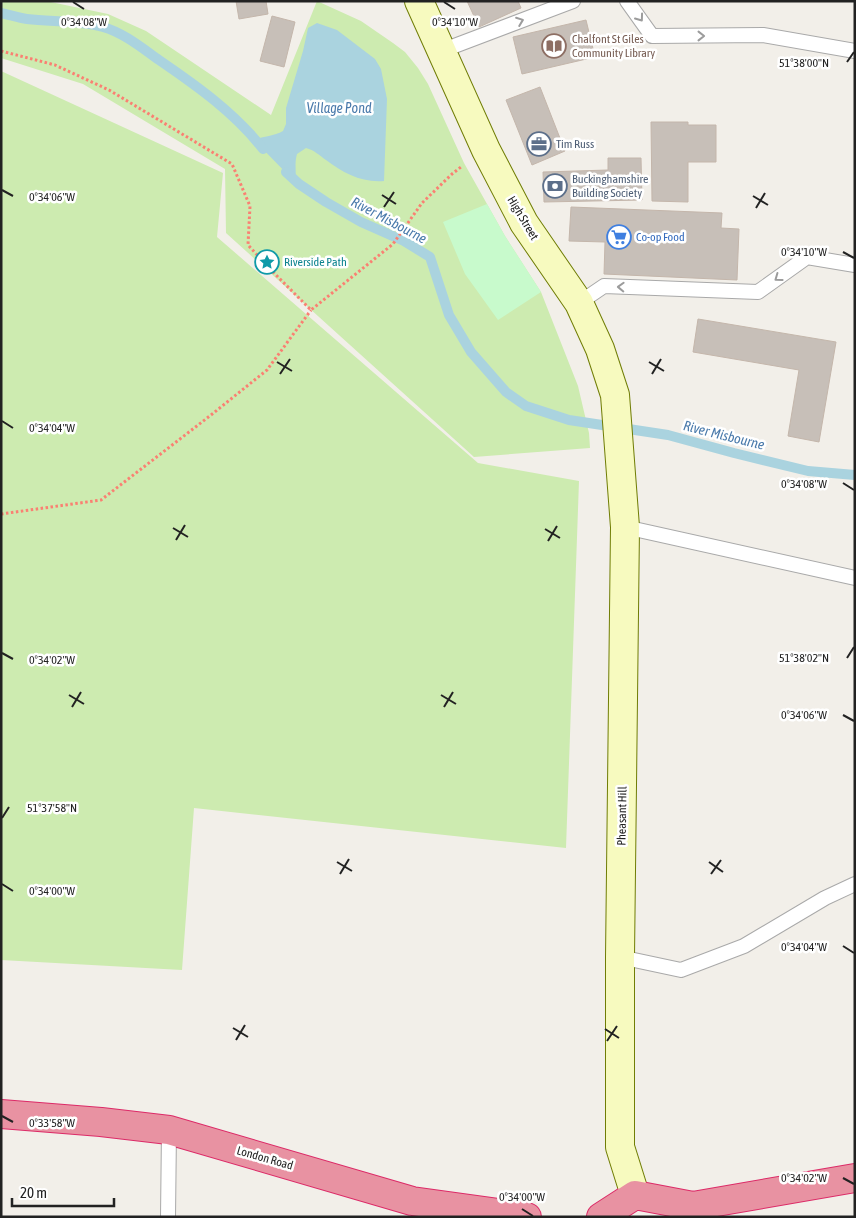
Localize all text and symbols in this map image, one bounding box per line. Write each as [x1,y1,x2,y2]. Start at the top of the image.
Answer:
one-way arrow [633,13,643,22]
text: 0°34'08"W [61,15,107,29]
text: 0°34'10"W [432,15,478,29]
one-way arrow [515,17,523,27]
one-way arrow [698,31,705,41]
place label: Chalfont St Giles Community Library [572,32,655,60]
library icon: Chalfont St Giles Community Library [541,33,567,59]
text: 51°38'00"N [779,56,829,70]
water label: Village Pond [306,100,372,116]
office icon: Tim Russ [526,131,552,157]
place label: Tim Russ [556,137,594,151]
place label: Buckinghamshire Building Society [572,172,648,200]
bank icon: Buckinghamshire Building Society [542,173,568,199]
text: 0°34'06"W [29,190,75,204]
water label: River Misbourne [349,193,429,247]
street label: High Street [504,194,542,243]
supermarket icon: Co-op Food [606,224,632,250]
place label: Co-op Food [636,230,685,244]
text: 0°34'10"W [781,245,827,259]
place icon: Riverside Path [254,249,280,275]
place label: Riverside Path [284,255,347,269]
one-way arrow [774,272,784,281]
one-way arrow [616,281,624,292]
water label: River Misbourne [682,417,766,453]
text: 0°34'04"W [29,421,75,435]
text: 0°34'08"W [781,477,827,491]
text: 51°38'02"N [779,651,829,665]
text: 0°34'02"W [29,653,75,667]
text: 0°34'06"W [781,708,827,722]
street label: Pheasant Hill [614,785,630,846]
text: 51°37'58"N [27,801,77,815]
text: 0°34'00"W [29,884,75,898]
text: 0°34'04"W [781,940,827,954]
text: 0°33'58"W [29,1116,75,1130]
street label: London Road [235,1143,295,1173]
text: 0°34'02"W [781,1171,827,1185]
scale bar [12,1176,115,1208]
text: 20 m [20,1184,47,1201]
text: 0°34'00"W [499,1190,545,1204]

